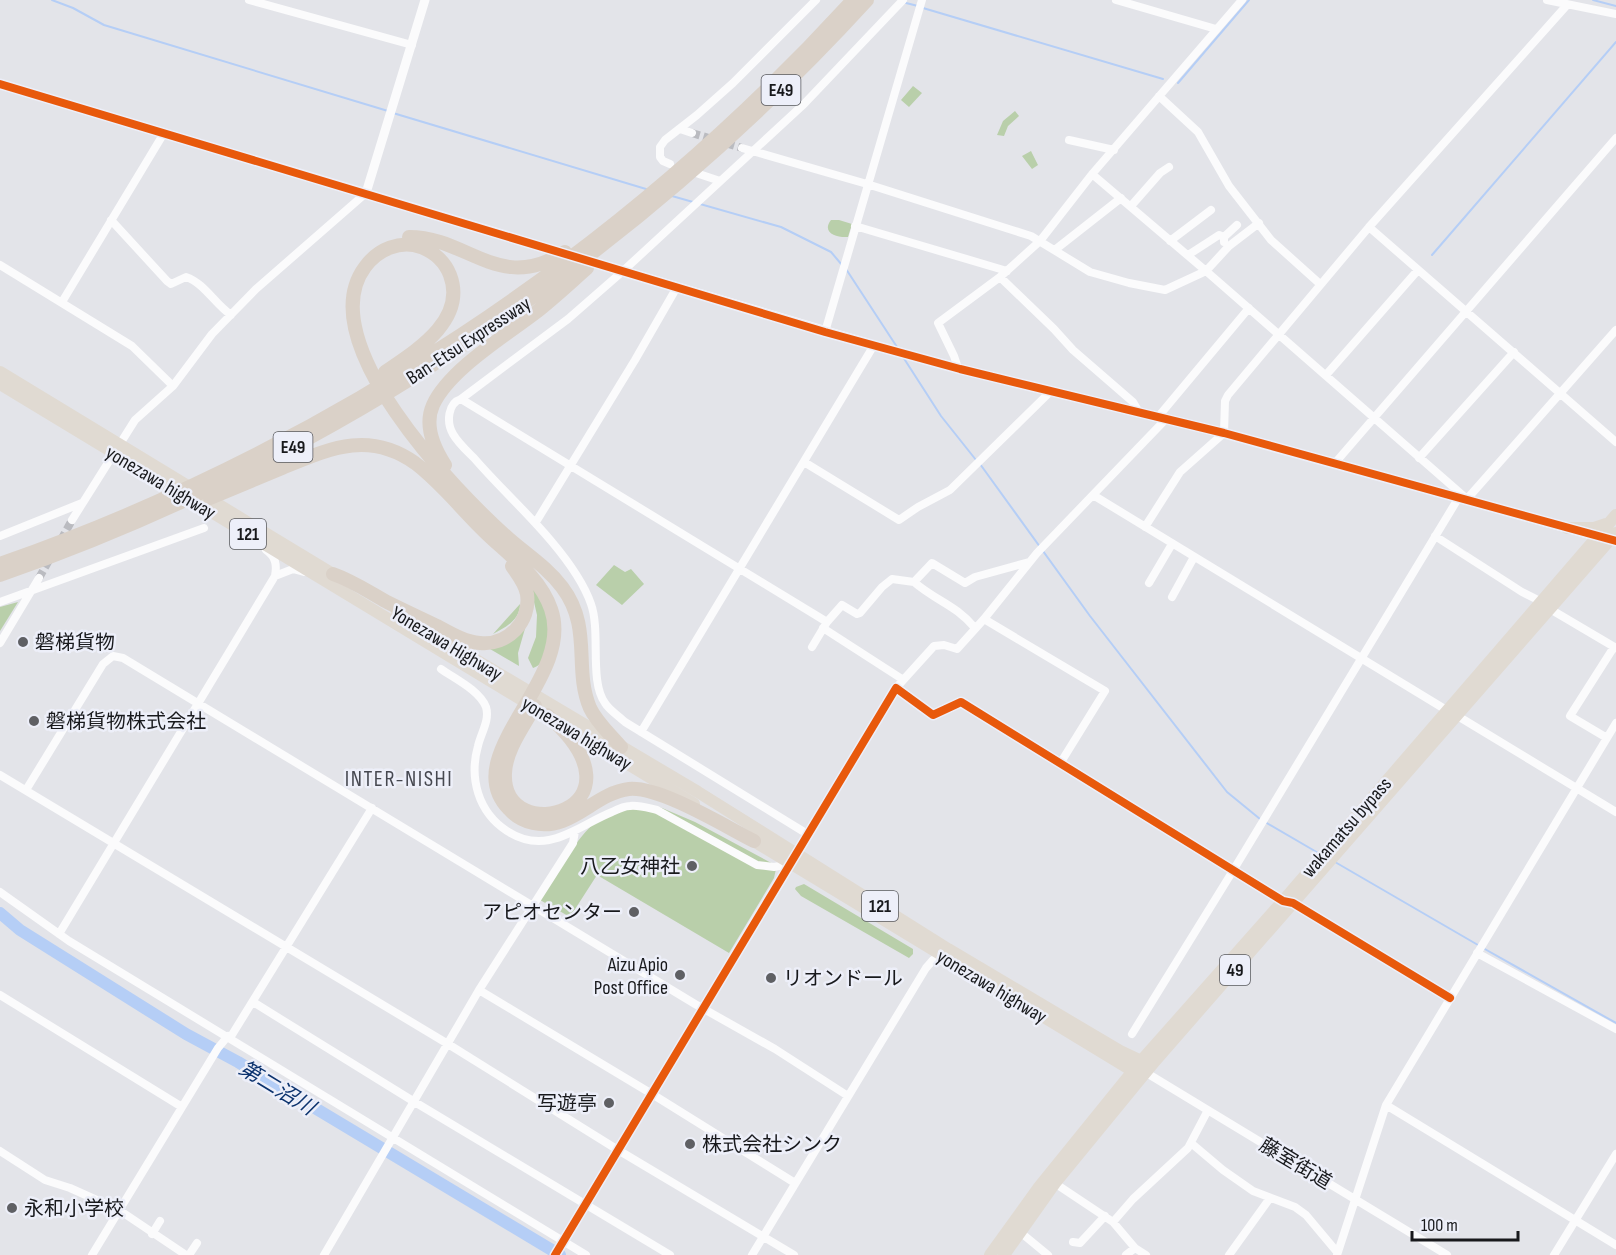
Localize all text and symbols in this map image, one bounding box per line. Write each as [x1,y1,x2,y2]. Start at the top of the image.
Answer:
road number: E49 [762,75,800,105]
street label: Ban-Etsu Expressway [402,292,535,390]
road number: E49 [274,432,312,462]
street label: yonezawa highway [101,441,220,525]
road number: 121 [230,519,266,549]
street label: Yonezawa Highway [387,601,507,687]
place label: 磐梯貨物 [35,631,115,655]
marker: 磐梯貨物 [16,635,30,649]
street label: yonezawa highway [517,692,636,776]
place label: 磐梯貨物株式会社 [46,710,206,734]
marker: 磐梯貨物株式会社 [27,714,41,728]
district label: INTER-NISHI [345,766,453,793]
street label: wakamatsu bypass [1297,773,1397,883]
place label: 八乙女神社 [580,855,680,879]
marker: 八乙女神社 [685,859,699,873]
road number: 121 [862,891,898,921]
place label: アピオセンター [482,901,622,925]
marker: アピオセンター [627,905,641,919]
street label: yonezawa highway [932,945,1051,1029]
place label: Aizu Apio Post Office [594,953,668,1000]
road number: 49 [1220,955,1250,985]
place label: リオンドール [783,967,903,991]
marker: Aizu Apio Post Office [673,968,687,982]
marker: リオンドール [764,971,778,985]
water label: 第二沼川 [234,1056,321,1122]
place label: 写遊亭 [537,1092,597,1116]
marker: 写遊亭 [602,1096,616,1110]
place label: 株式会社シンク [702,1133,842,1157]
street label: 藤室街道 [1255,1133,1336,1195]
marker: 株式会社シンク [683,1137,697,1151]
place label: 永和小学校 [24,1197,124,1221]
marker: 永和小学校 [5,1201,19,1215]
scale bar [1412,1204,1518,1242]
text: 100 m [1421,1215,1458,1236]

